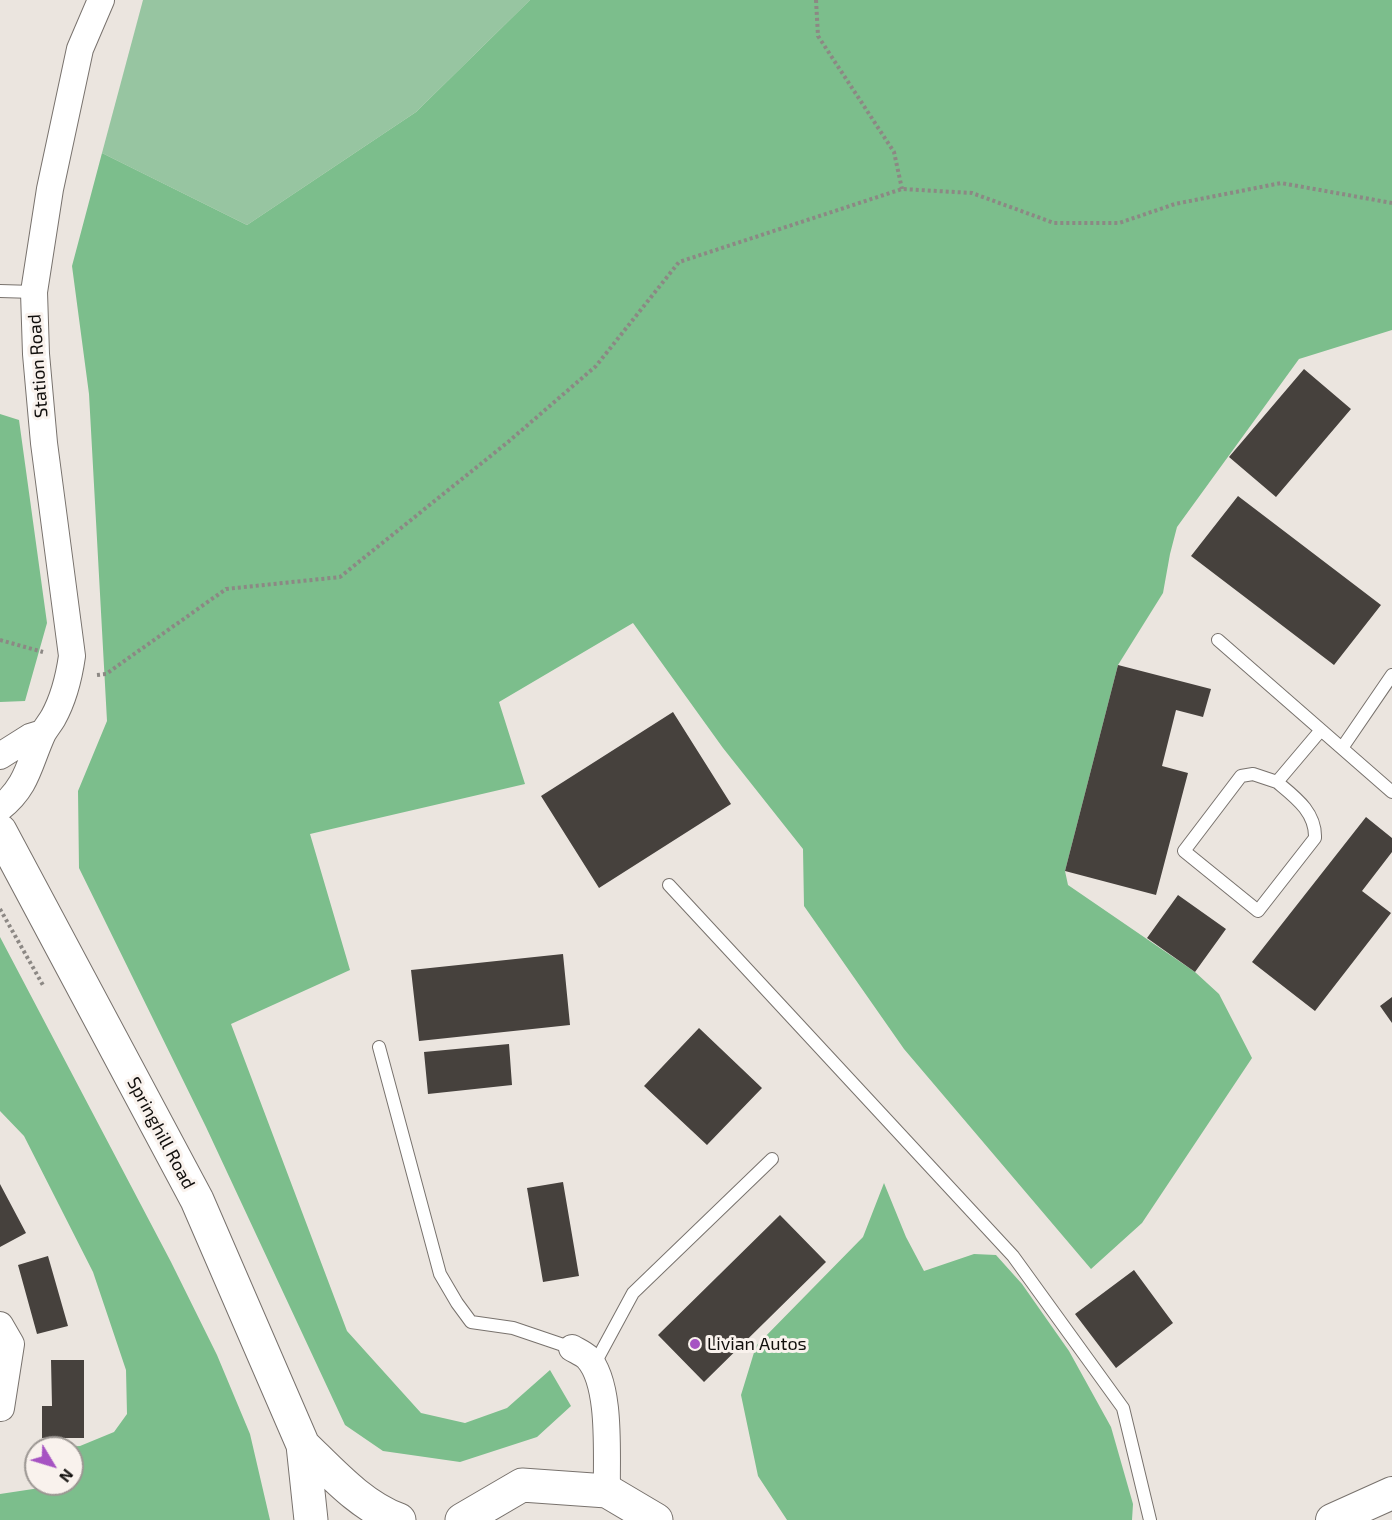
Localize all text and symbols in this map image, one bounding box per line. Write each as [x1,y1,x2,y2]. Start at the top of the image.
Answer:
street label: Station Road [24,313,52,419]
street label: Springhill Road [122,1073,200,1193]
place label: Livian Autos [707,1333,807,1355]
marker: Livian Autos [688,1337,702,1351]
north arrow [24,1436,84,1496]
text: N [56,1466,78,1487]

